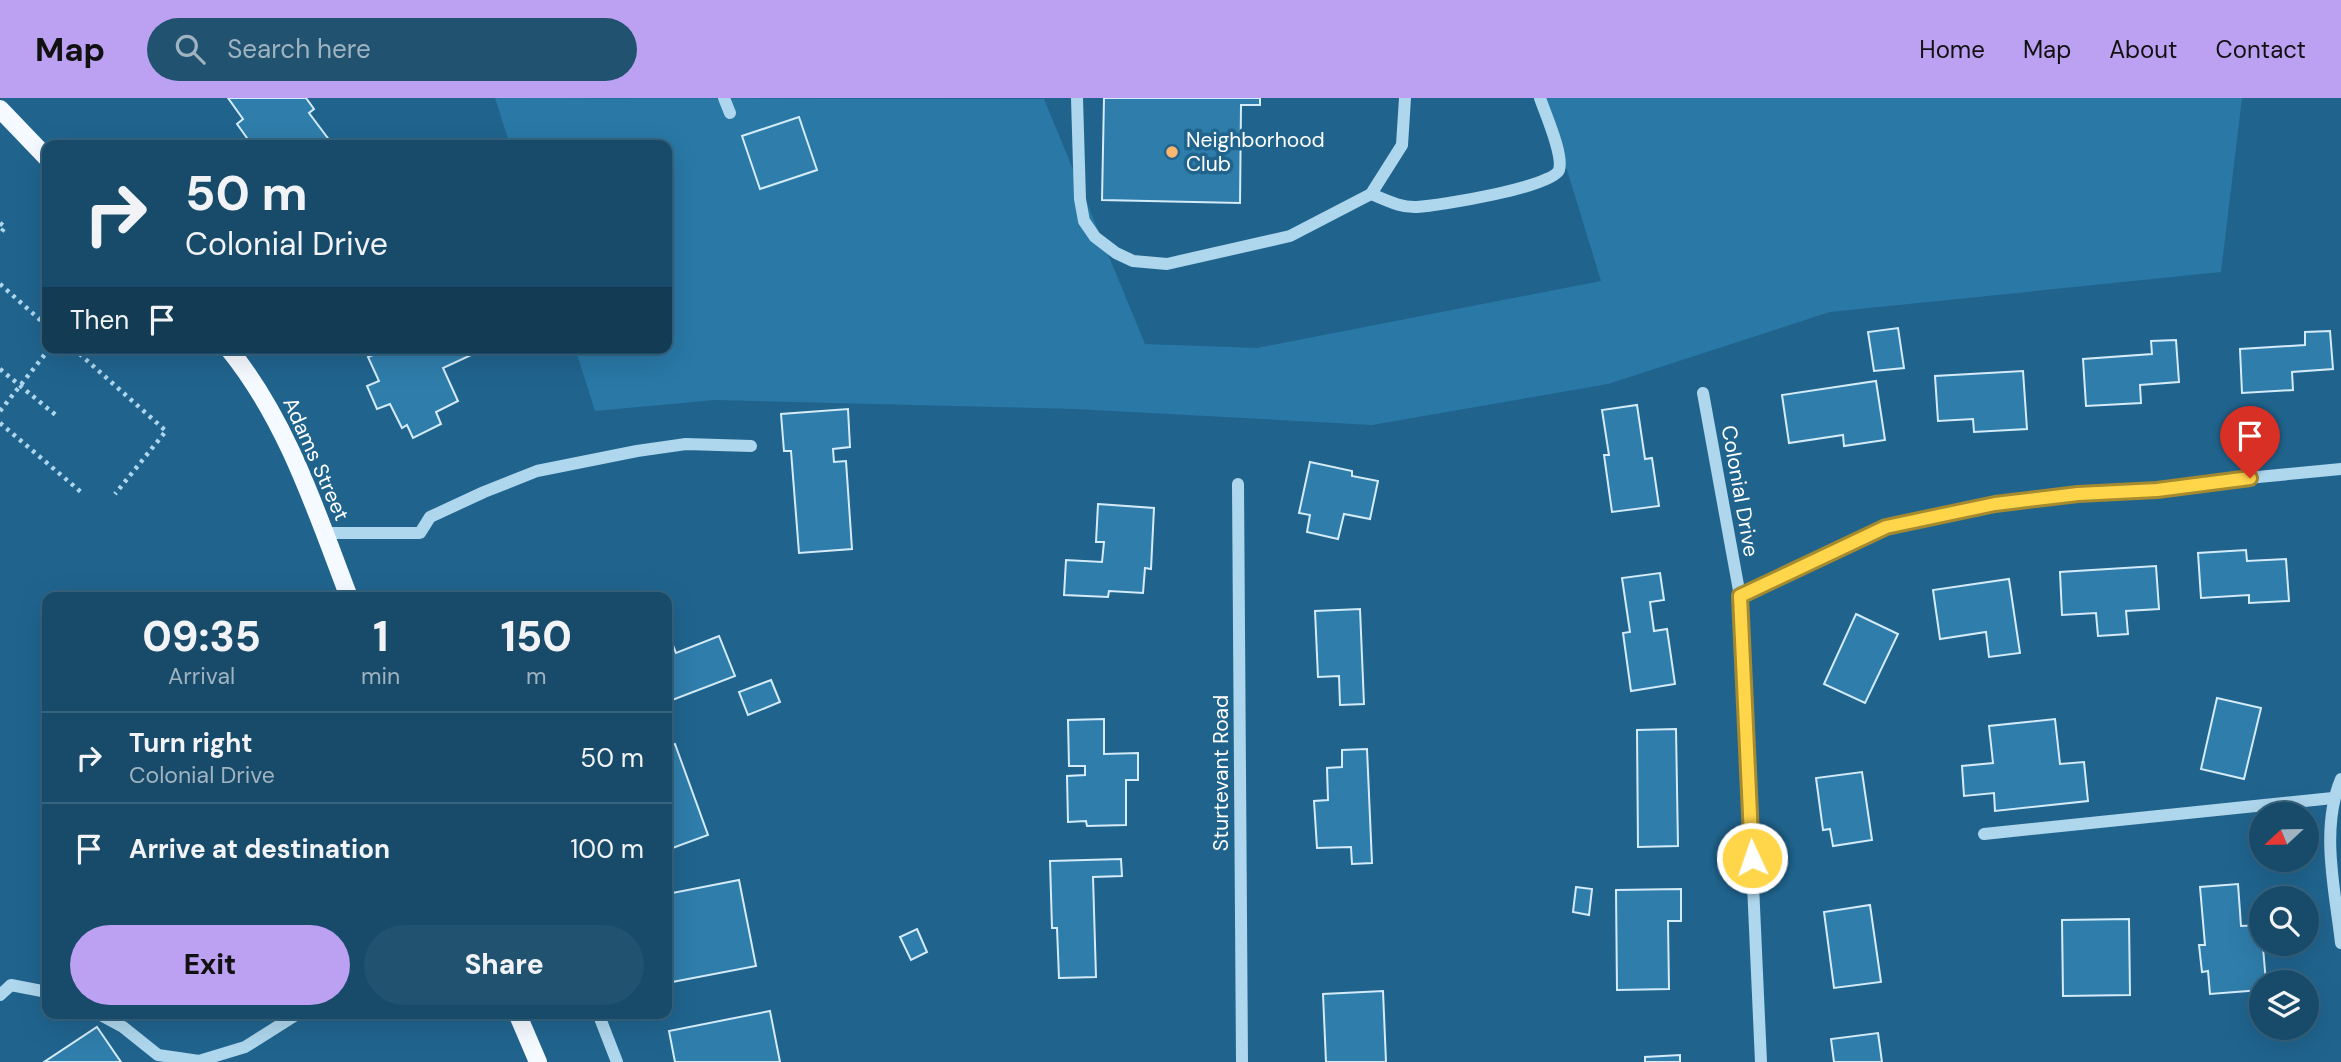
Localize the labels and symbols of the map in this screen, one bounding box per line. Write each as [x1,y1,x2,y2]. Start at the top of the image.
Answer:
place label: Neighborhood Club [1186,126,1325,178]
marker: Neighborhood Club [1164,144,1180,160]
street label: Adams Street [276,393,356,525]
pin [2220,406,2280,478]
street label: Colonial Drive [1715,423,1765,559]
street label: Sturtevant Road [1207,695,1235,851]
north arrow [2249,802,2319,872]
position arrow [1715,821,1789,895]

